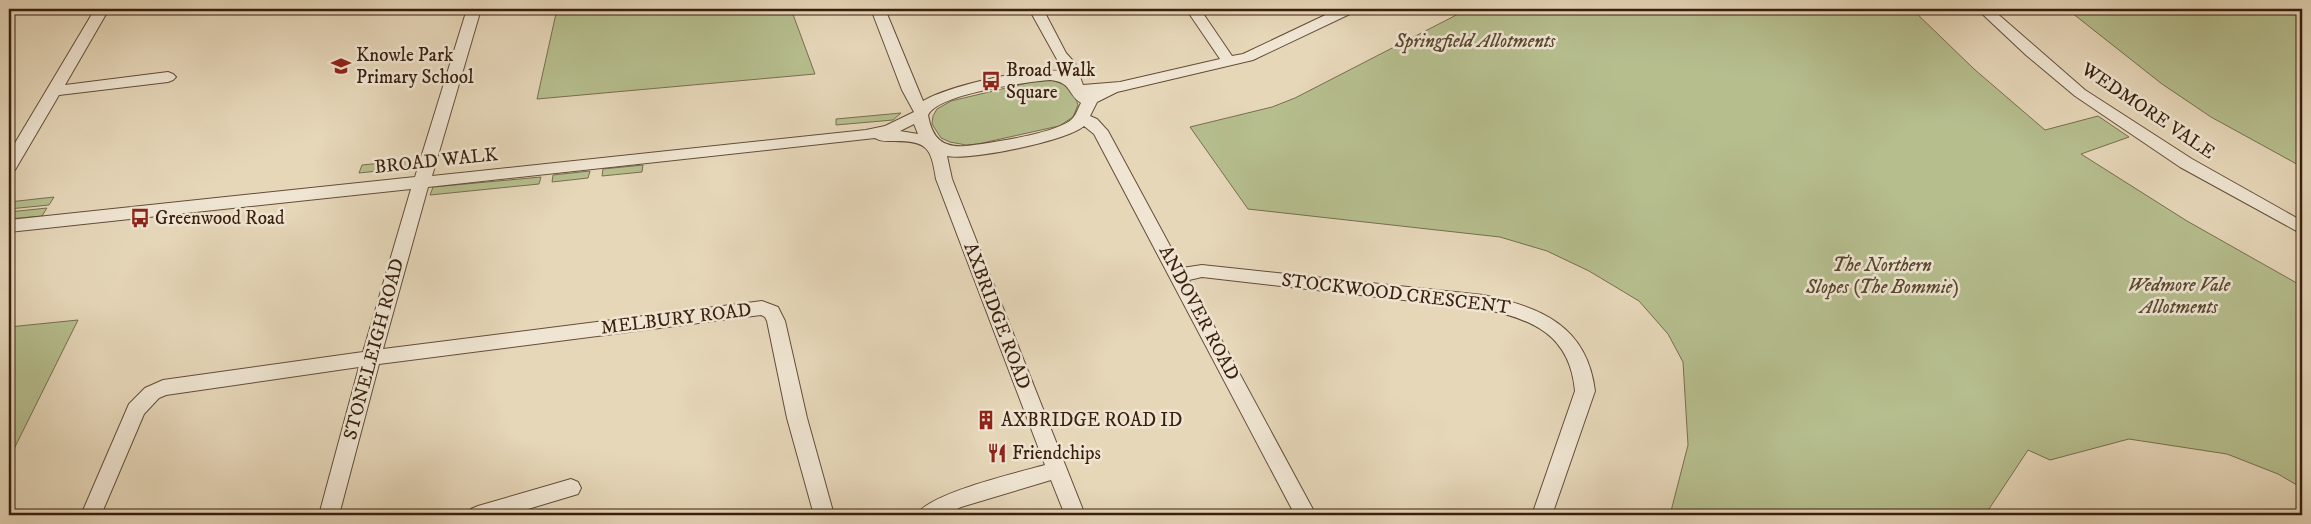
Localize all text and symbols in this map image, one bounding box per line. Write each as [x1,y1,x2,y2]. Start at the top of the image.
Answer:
park label: Springfield Allotments [1394,30,1557,54]
place label: Knowle Park Primary School [356,44,474,89]
school or university icon: Knowle Park Primary School [330,55,352,77]
street label: WEDMORE VALE [2076,57,2219,164]
place label: Broad Walk Square [1006,59,1096,105]
bus stop icon: Broad Walk Square [980,70,1002,92]
street label: BROAD WALK [373,143,499,179]
bus stop icon: Greenwood Road [129,207,151,229]
place label: Greenwood Road [155,207,285,230]
street label: AXBRIDGE ROAD [958,239,1036,393]
street label: ANDOVER ROAD [1154,242,1244,384]
park label: The Northern Slopes (The Bommie) [1805,254,1958,300]
street label: STONELEIGH ROAD [339,256,409,442]
street label: STOCKWOOD CRESCENT [1280,269,1512,320]
park label: Wedmore Vale Allotments [2128,274,2231,319]
street label: MELBURY ROAD [599,298,753,340]
building icon: AXBRIDGE ROAD ID [975,409,997,431]
place label: AXBRIDGE ROAD ID [1001,409,1182,432]
restaurant icon: Friendchips [986,442,1008,464]
place label: Friendchips [1012,442,1101,465]

